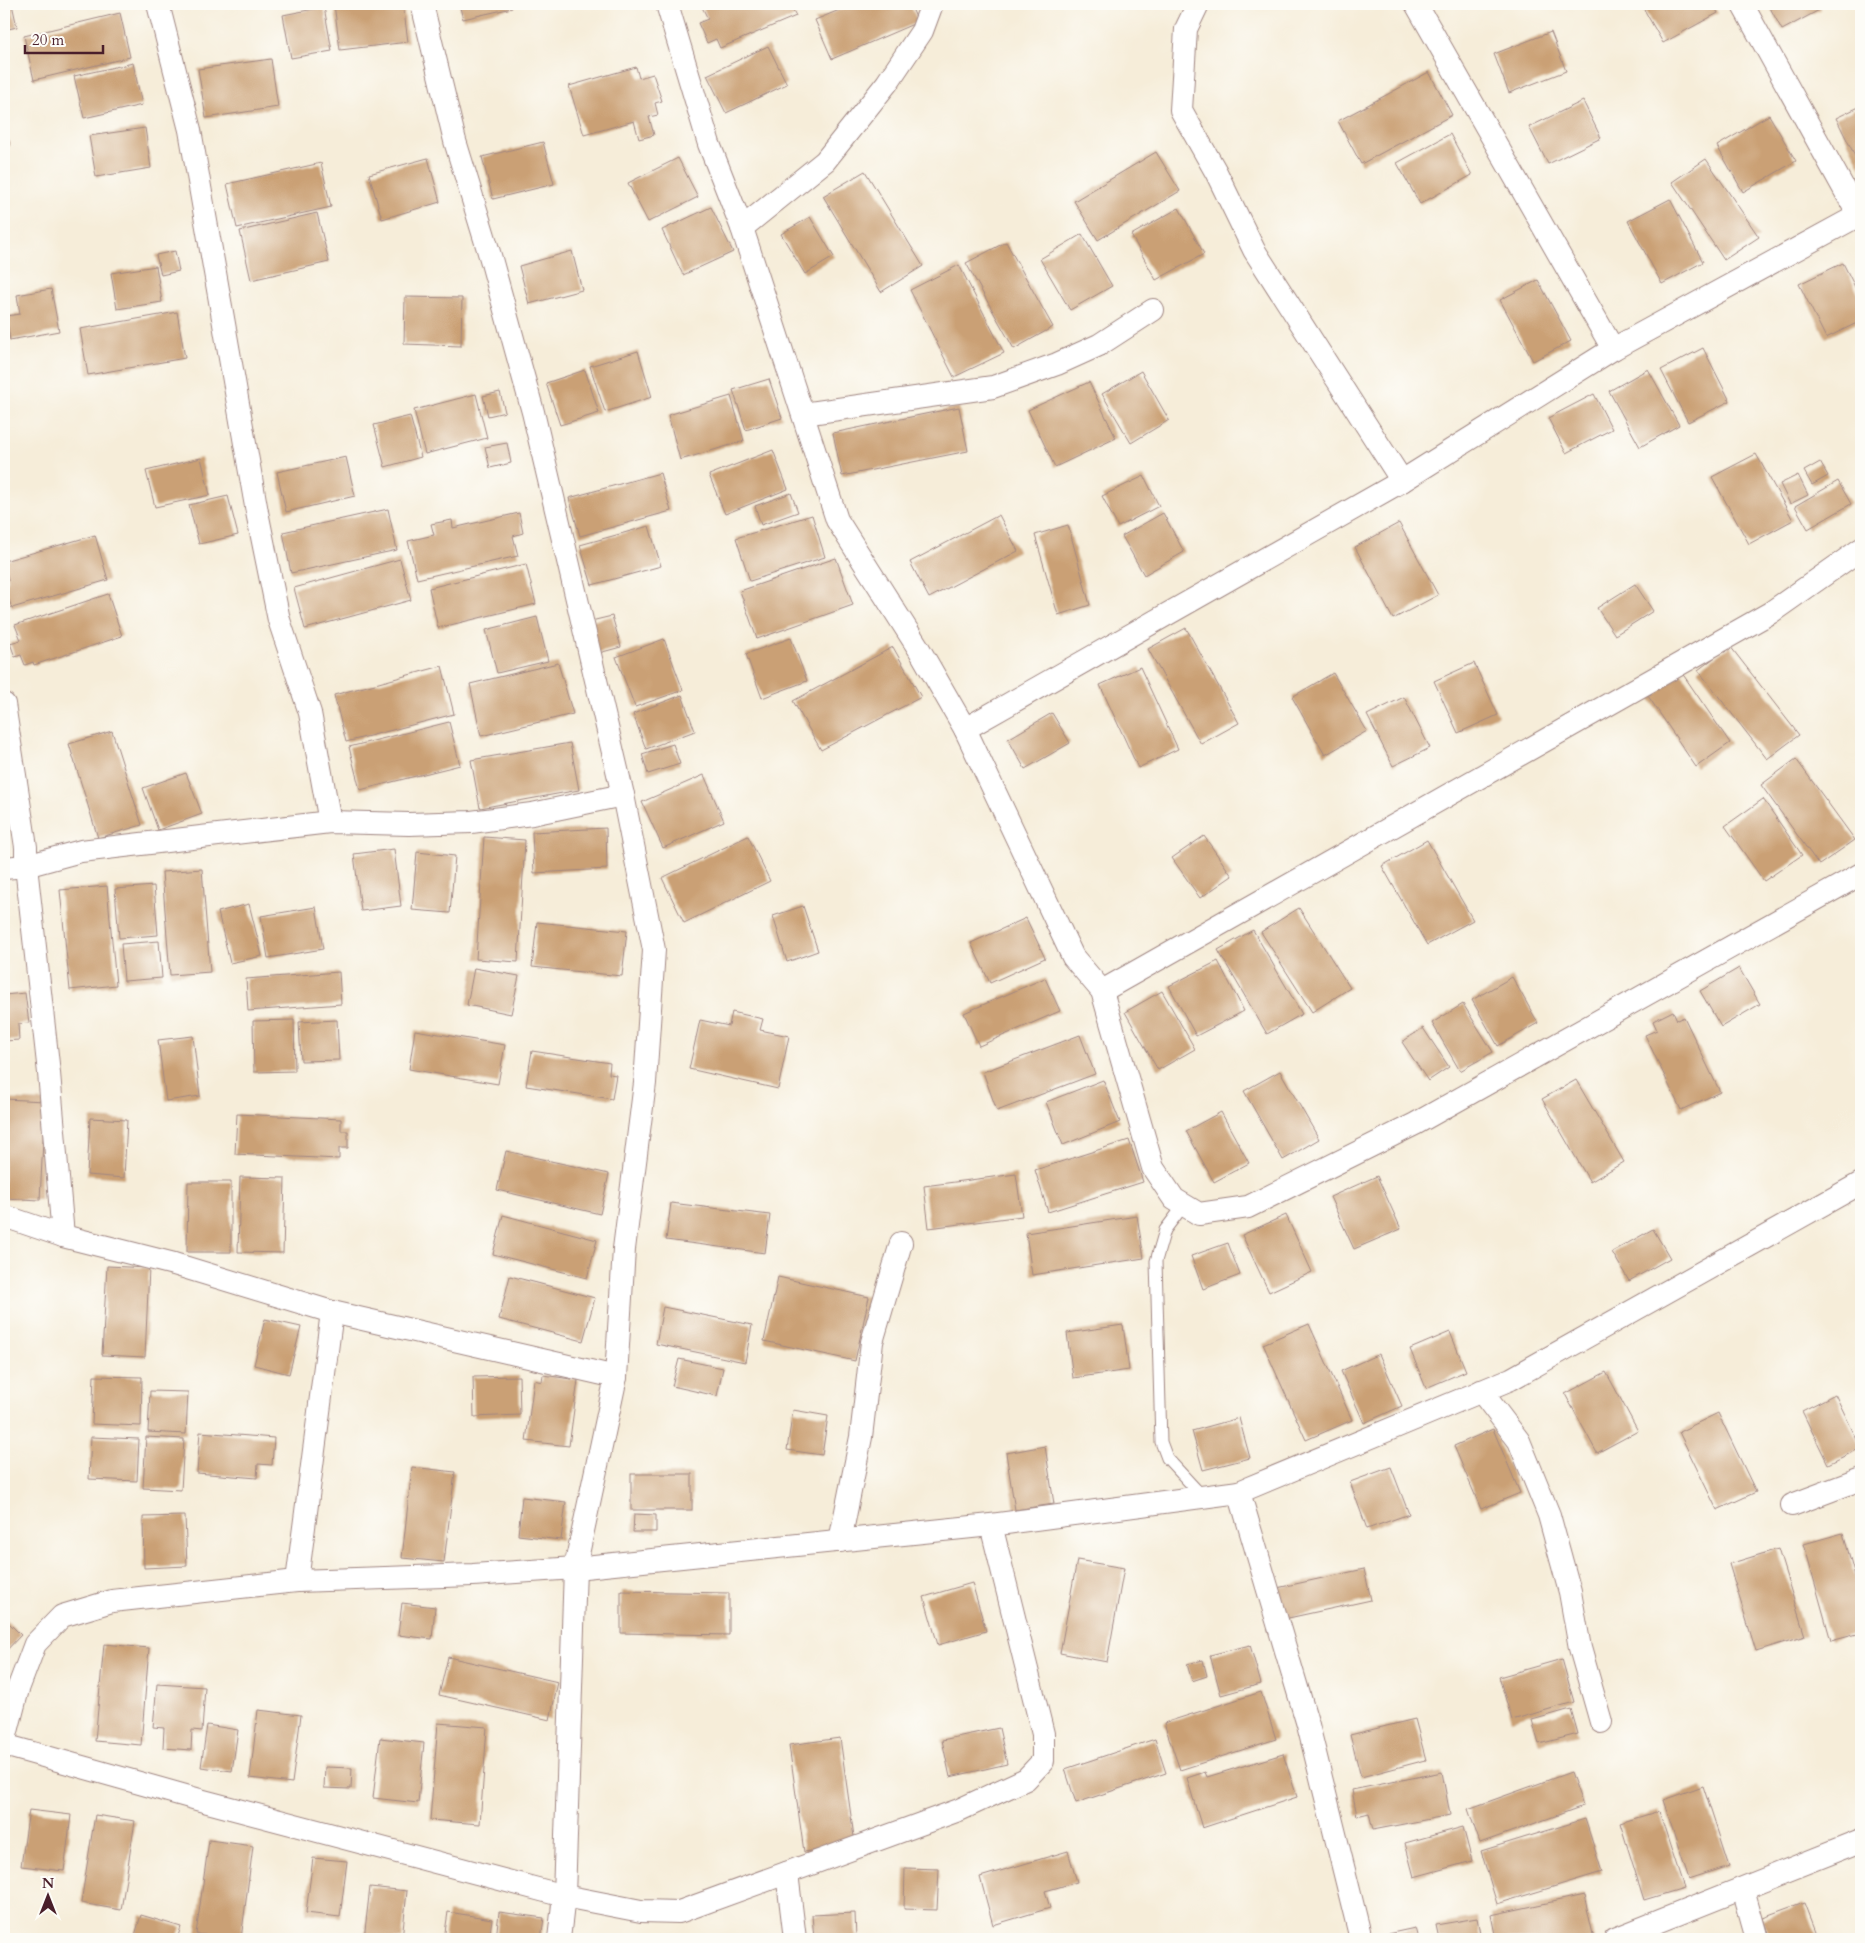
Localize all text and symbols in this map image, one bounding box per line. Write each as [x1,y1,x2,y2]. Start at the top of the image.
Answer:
scale bar [25,22,102,54]
text: 20 m [32,30,64,50]
north arrow [22,1870,72,1920]
text: N [42,1874,54,1893]

